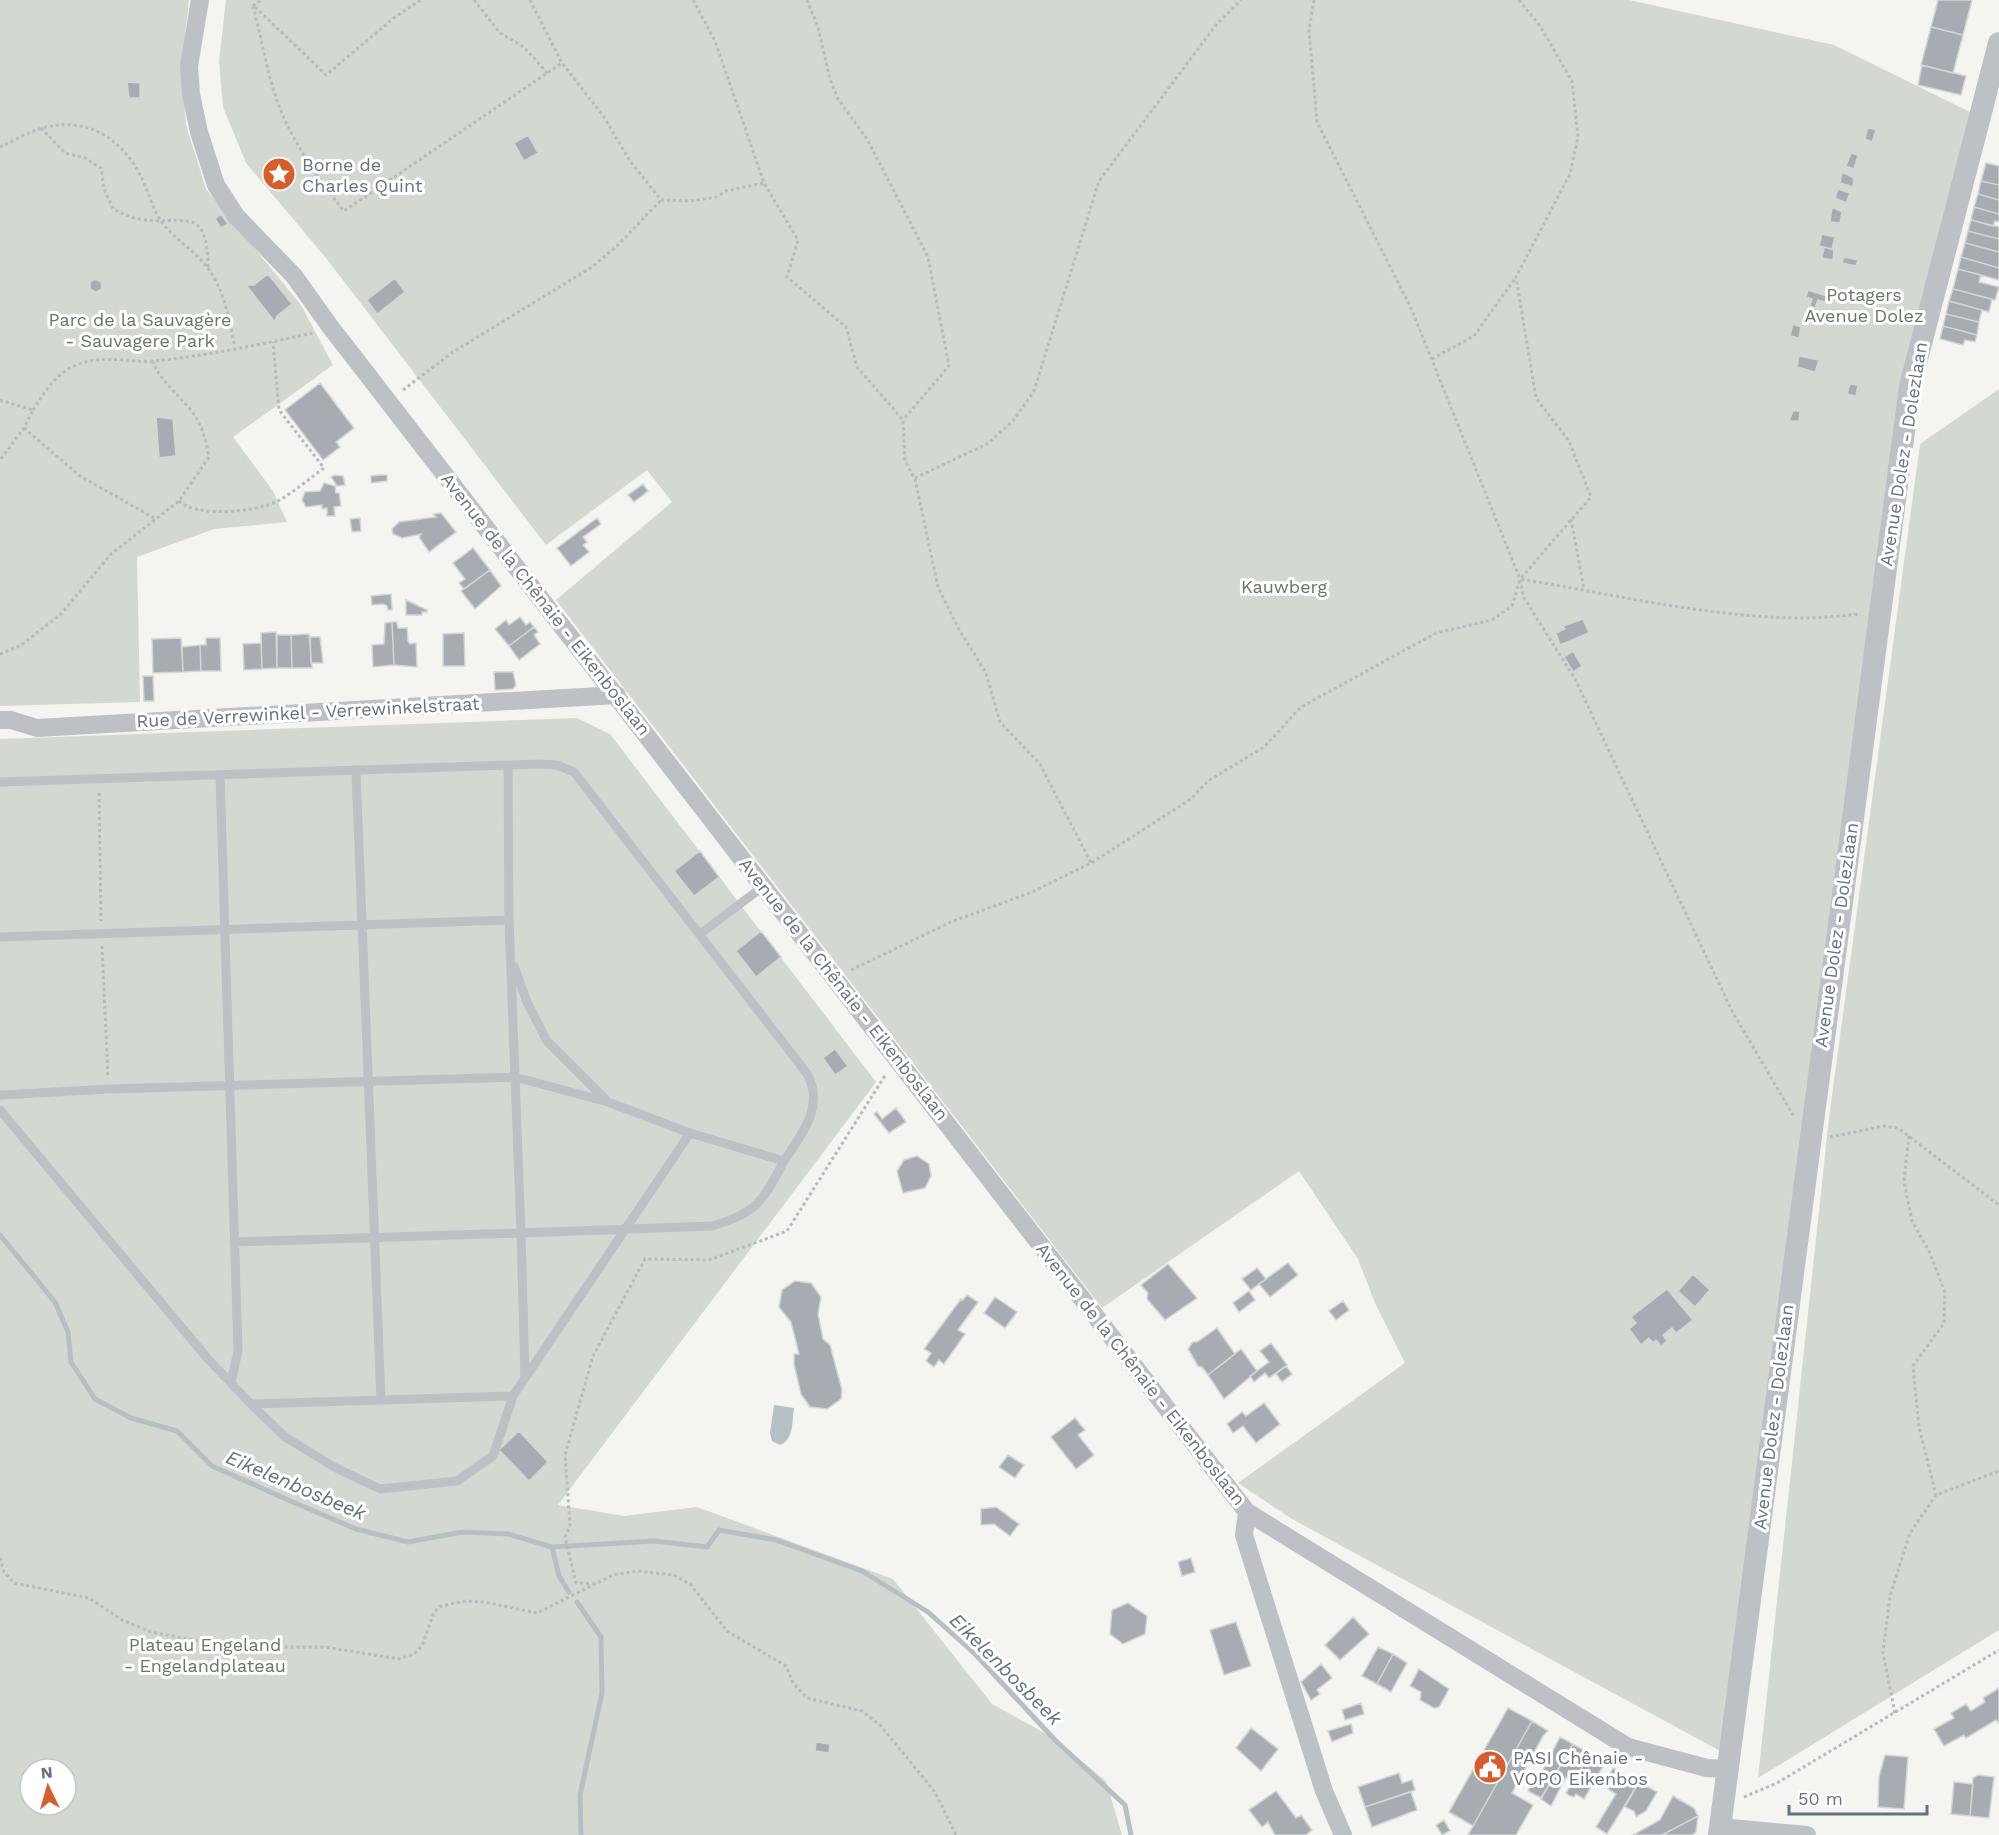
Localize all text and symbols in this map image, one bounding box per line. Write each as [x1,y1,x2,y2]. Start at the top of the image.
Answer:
place label: Borne de Charles Quint [302,154,423,196]
place icon: Borne de Charles Quint [261,156,297,192]
park label: Potagers Avenue Dolez [1804,284,1924,326]
park label: Parc de la Sauvagère - Sauvagere Park [48,309,232,351]
street label: Avenue Dolez - Dolezlaan [1875,340,1931,568]
street label: Avenue de la Chênaie - Eikenboslaan [437,469,655,739]
park label: Kauwberg [1241,576,1327,597]
street label: Rue de Verrewinkel - Verrewinkelstraat [136,692,481,731]
street label: Avenue Dolez - Dolezlaan [1810,821,1862,1049]
street label: Avenue de la Chênaie - Eikenboslaan [735,854,953,1124]
street label: Avenue de la Chênaie - Eikenboslaan [1032,1239,1250,1509]
street label: Avenue Dolez - Dolezlaan [1749,1303,1797,1531]
water label: Eikelenbosbeek [223,1445,370,1526]
water label: Eikelenbosbeek [945,1608,1068,1731]
park label: Plateau Engeland - Engelandplateau [124,1634,286,1676]
place label: PASI Chênaie - VOPO Eikenbos [1513,1747,1648,1789]
public building icon: PASI Chênaie - VOPO Eikenbos [1472,1749,1508,1785]
north arrow [18,1757,78,1817]
text: N [40,1763,53,1783]
scale bar [1789,1778,1927,1816]
text: 50 m [1798,1788,1843,1809]

